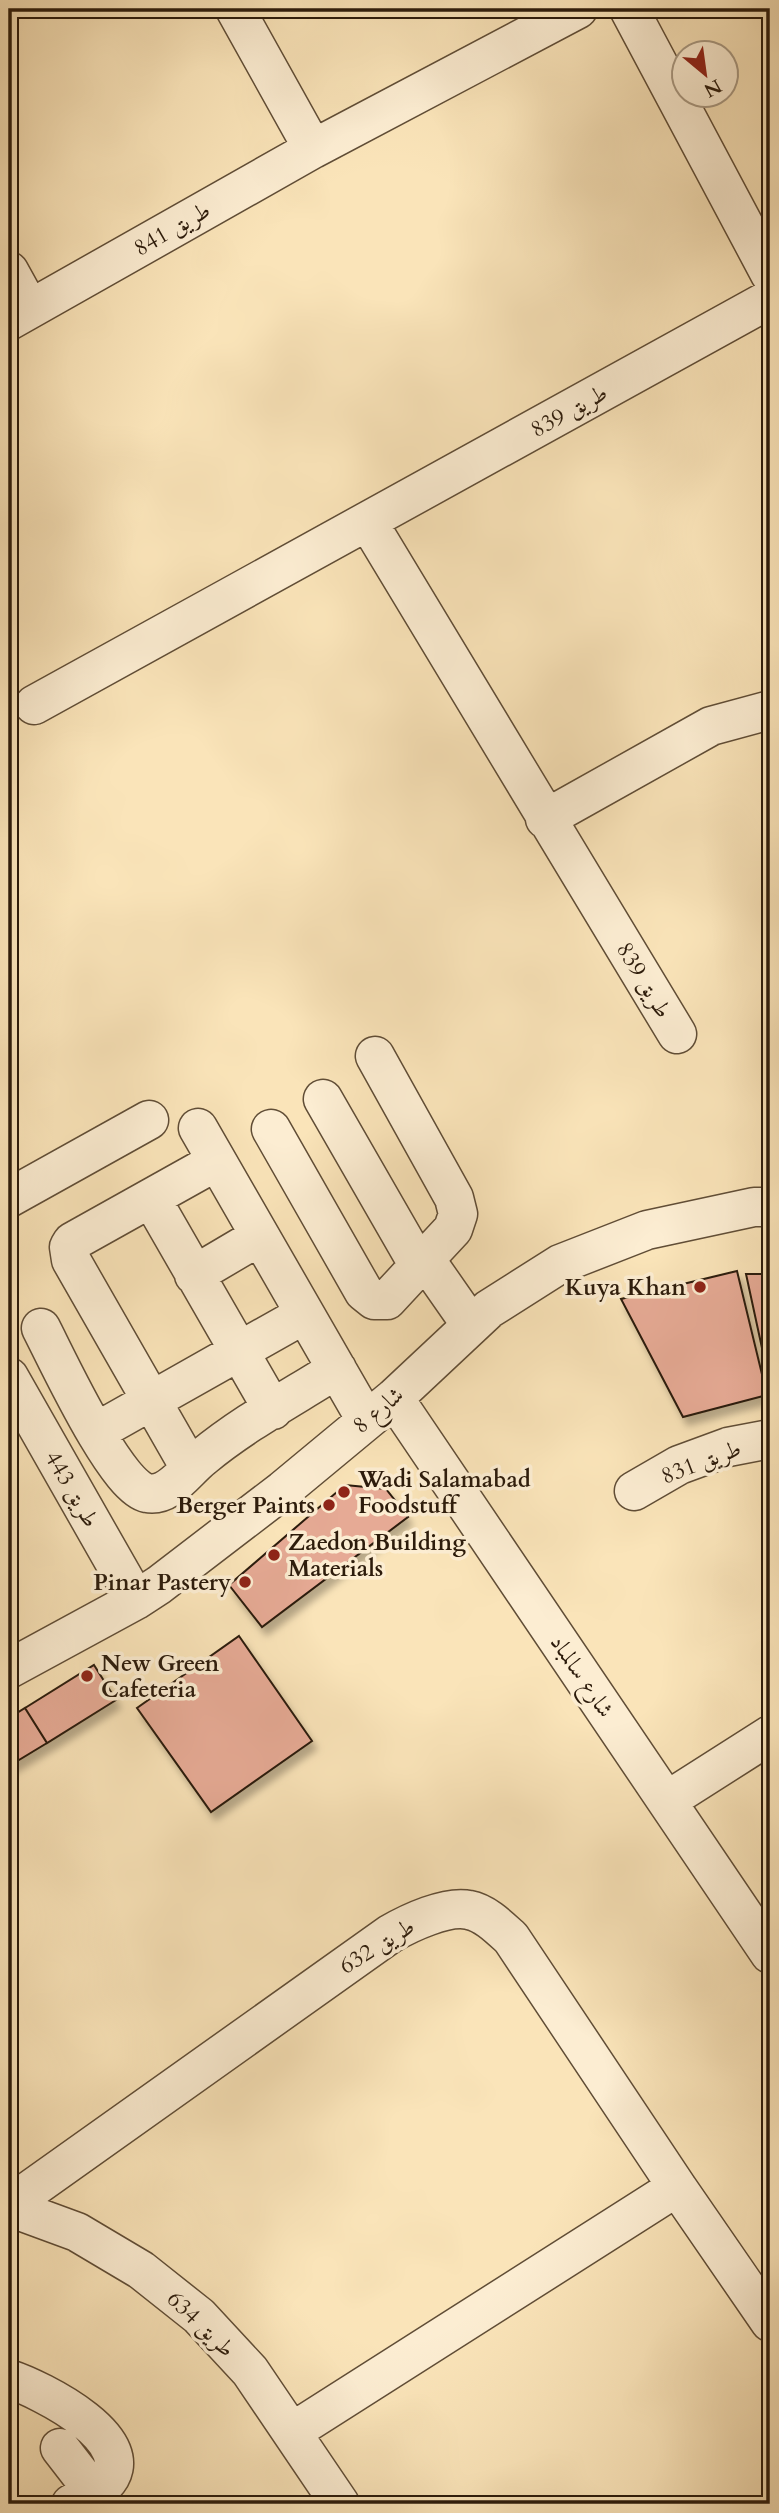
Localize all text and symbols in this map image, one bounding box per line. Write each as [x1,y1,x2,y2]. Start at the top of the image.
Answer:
north arrow [670,38,740,108]
text: N [699,73,726,104]
street label: طريق 841 [128,195,216,263]
street label: طريق 839 [525,377,613,445]
street label: طريق 839 [609,936,679,1024]
place label: Kuya Khan [565,1272,686,1303]
marker: Kuya Khan [692,1279,708,1295]
street label: شارع 8 [346,1380,413,1444]
street label: طريق 831 [656,1433,746,1491]
street label: طريق 443 [38,1445,106,1533]
place label: Wadi Salamabad Foodstuff [357,1464,531,1521]
marker: Wadi Salamabad Foodstuff [336,1484,352,1500]
place label: Berger Paints [177,1490,315,1521]
marker: Berger Paints [321,1497,337,1513]
place label: Zaedon Building Materials [288,1527,466,1584]
marker: Zaedon Building Materials [266,1547,282,1563]
place label: Pinar Pastery [93,1567,231,1598]
marker: Pinar Pastery [237,1574,253,1590]
street label: شارع سالمباد [540,1628,621,1726]
place label: New Green Cafeteria [101,1648,220,1705]
marker: New Green Cafeteria [79,1668,95,1684]
street label: طريق 632 [333,1911,421,1981]
street label: طريق 634 [160,2284,242,2364]

